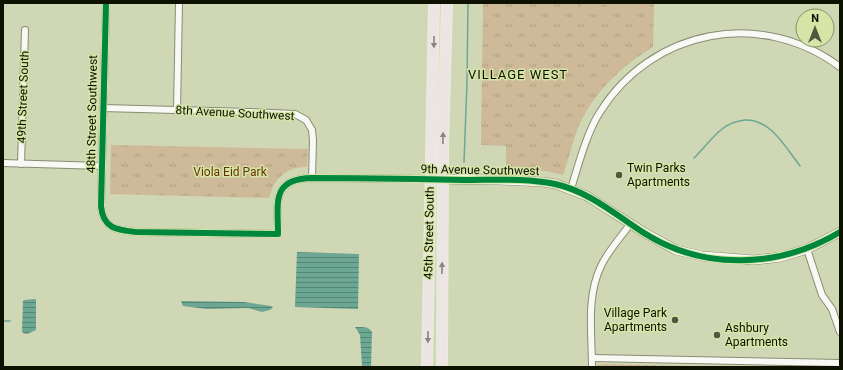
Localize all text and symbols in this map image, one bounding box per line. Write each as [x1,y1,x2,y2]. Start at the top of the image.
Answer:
north arrow [795,8,835,48]
text: N [811,12,819,25]
one-way arrow [431,36,437,49]
street label: 49th Street South [14,50,32,144]
street label: 48th Street Southwest [84,55,100,173]
district label: VILLAGE WEST [468,67,568,82]
street label: 8th Avenue Southwest [175,103,295,123]
one-way arrow [440,132,447,144]
place label: Twin Parks Apartments [627,161,690,189]
street label: 9th Avenue Southwest [420,162,540,178]
park label: Viola Eid Park [193,165,268,179]
marker: Twin Parks Apartments [614,170,624,180]
street label: 45th Street South [421,187,437,279]
one-way arrow [439,261,445,274]
place label: Village Park Apartments [604,306,668,334]
marker: Village Park Apartments [670,315,680,325]
place label: Ashbury Apartments [725,321,788,349]
marker: Ashbury Apartments [712,330,722,340]
one-way arrow [424,331,431,343]

